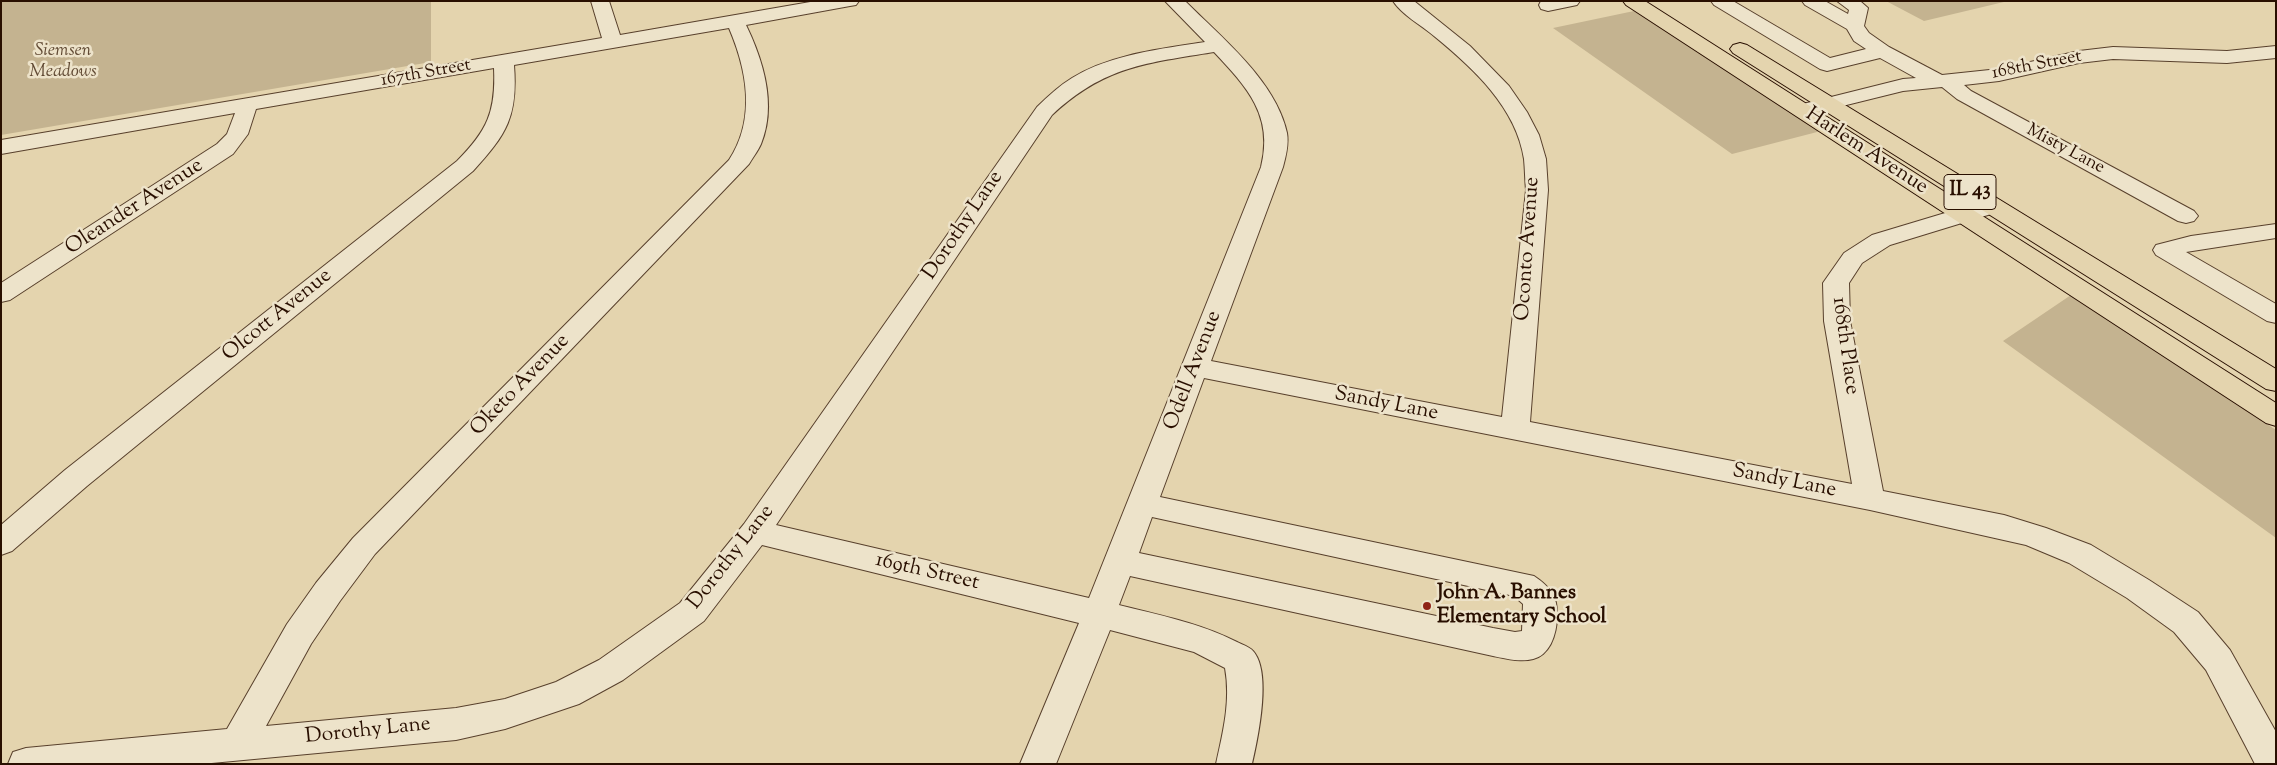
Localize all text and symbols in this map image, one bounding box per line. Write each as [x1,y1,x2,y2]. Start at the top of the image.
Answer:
park label: Siemsen Meadows [29,41,97,84]
street label: 168th Street [1990,47,2084,85]
street label: 167th Street [379,55,473,93]
street label: Harlem Avenue [1800,103,1932,201]
street label: Misty Lane [2022,120,2108,180]
street label: Oleander Avenue [61,154,209,262]
street label: Dorothy Lane [918,167,1010,285]
road number: IL 43 [1944,174,1996,210]
street label: Oconto Avenue [1511,176,1547,322]
street label: Olcott Avenue [218,264,338,368]
street label: 168th Place [1825,296,1863,396]
street label: Odell Avenue [1160,308,1228,434]
street label: Oketo Avenue [466,330,576,442]
street label: Sandy Lane [1332,383,1440,427]
street label: Sandy Lane [1730,460,1838,504]
street label: Dorothy Lane [683,501,781,615]
street label: 169th Street [873,549,981,597]
place label: John A. Bannes Elementary School [1437,581,1606,631]
marker: John A. Bannes Elementary School [1421,600,1433,612]
street label: Dorothy Lane [304,713,432,751]

